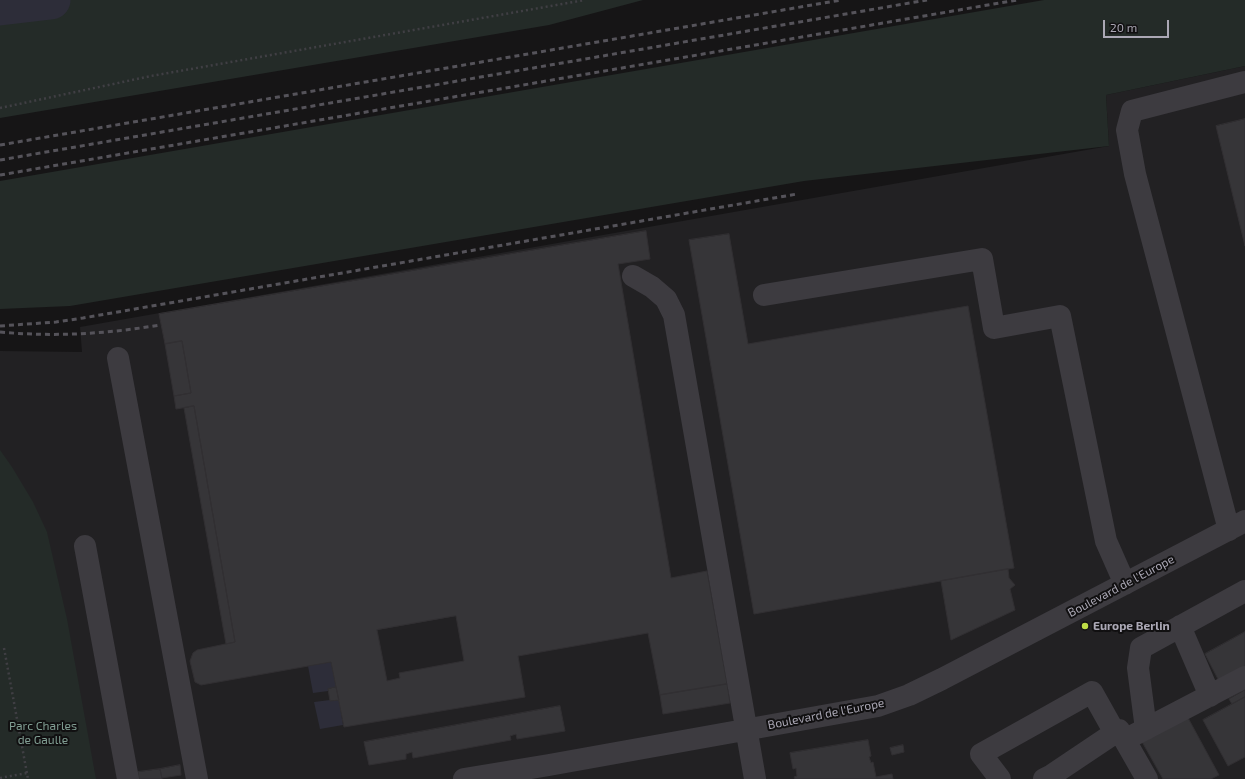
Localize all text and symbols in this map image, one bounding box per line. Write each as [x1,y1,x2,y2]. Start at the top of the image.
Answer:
scale bar [1105,12,1171,38]
text: 20 m [1110,20,1137,34]
street label: Boulevard de l'Europe [1065,552,1177,620]
place label: Europe Berlin [1093,619,1170,633]
marker: Europe Berlin [1080,621,1090,631]
street label: Boulevard de l'Europe [766,696,886,732]
park label: Parc Charles de Gaulle [9,719,77,747]

